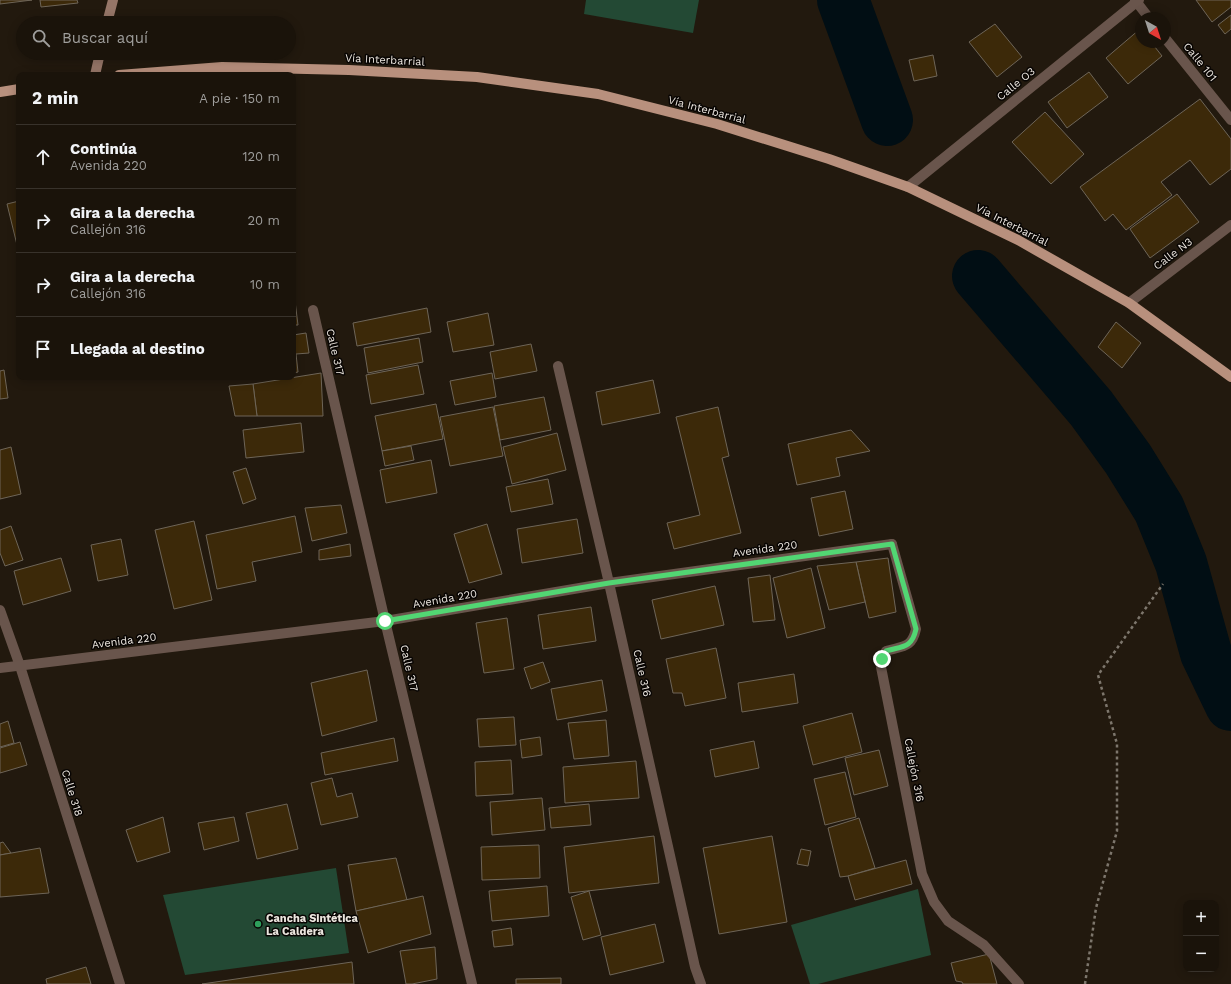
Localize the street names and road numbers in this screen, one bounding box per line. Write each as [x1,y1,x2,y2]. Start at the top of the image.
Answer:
street label: Calle 101 [1181,40,1219,84]
street label: Vía Interbarrial [345,51,426,69]
street label: Calle O3 [994,65,1038,103]
street label: Vía Interbarrial [667,93,748,127]
street label: Vía Interbarrial [974,201,1051,249]
street label: Calle N3 [1151,235,1195,273]
street label: Calle 317 [323,327,347,377]
street label: Avenida 220 [732,538,798,560]
street label: Avenida 220 [412,587,478,611]
street label: Avenida 220 [91,631,157,651]
street label: Calle 317 [397,643,421,693]
street label: Calle 316 [630,648,654,698]
street label: Callejón 316 [901,737,927,803]
street label: Calle 318 [59,768,85,818]

